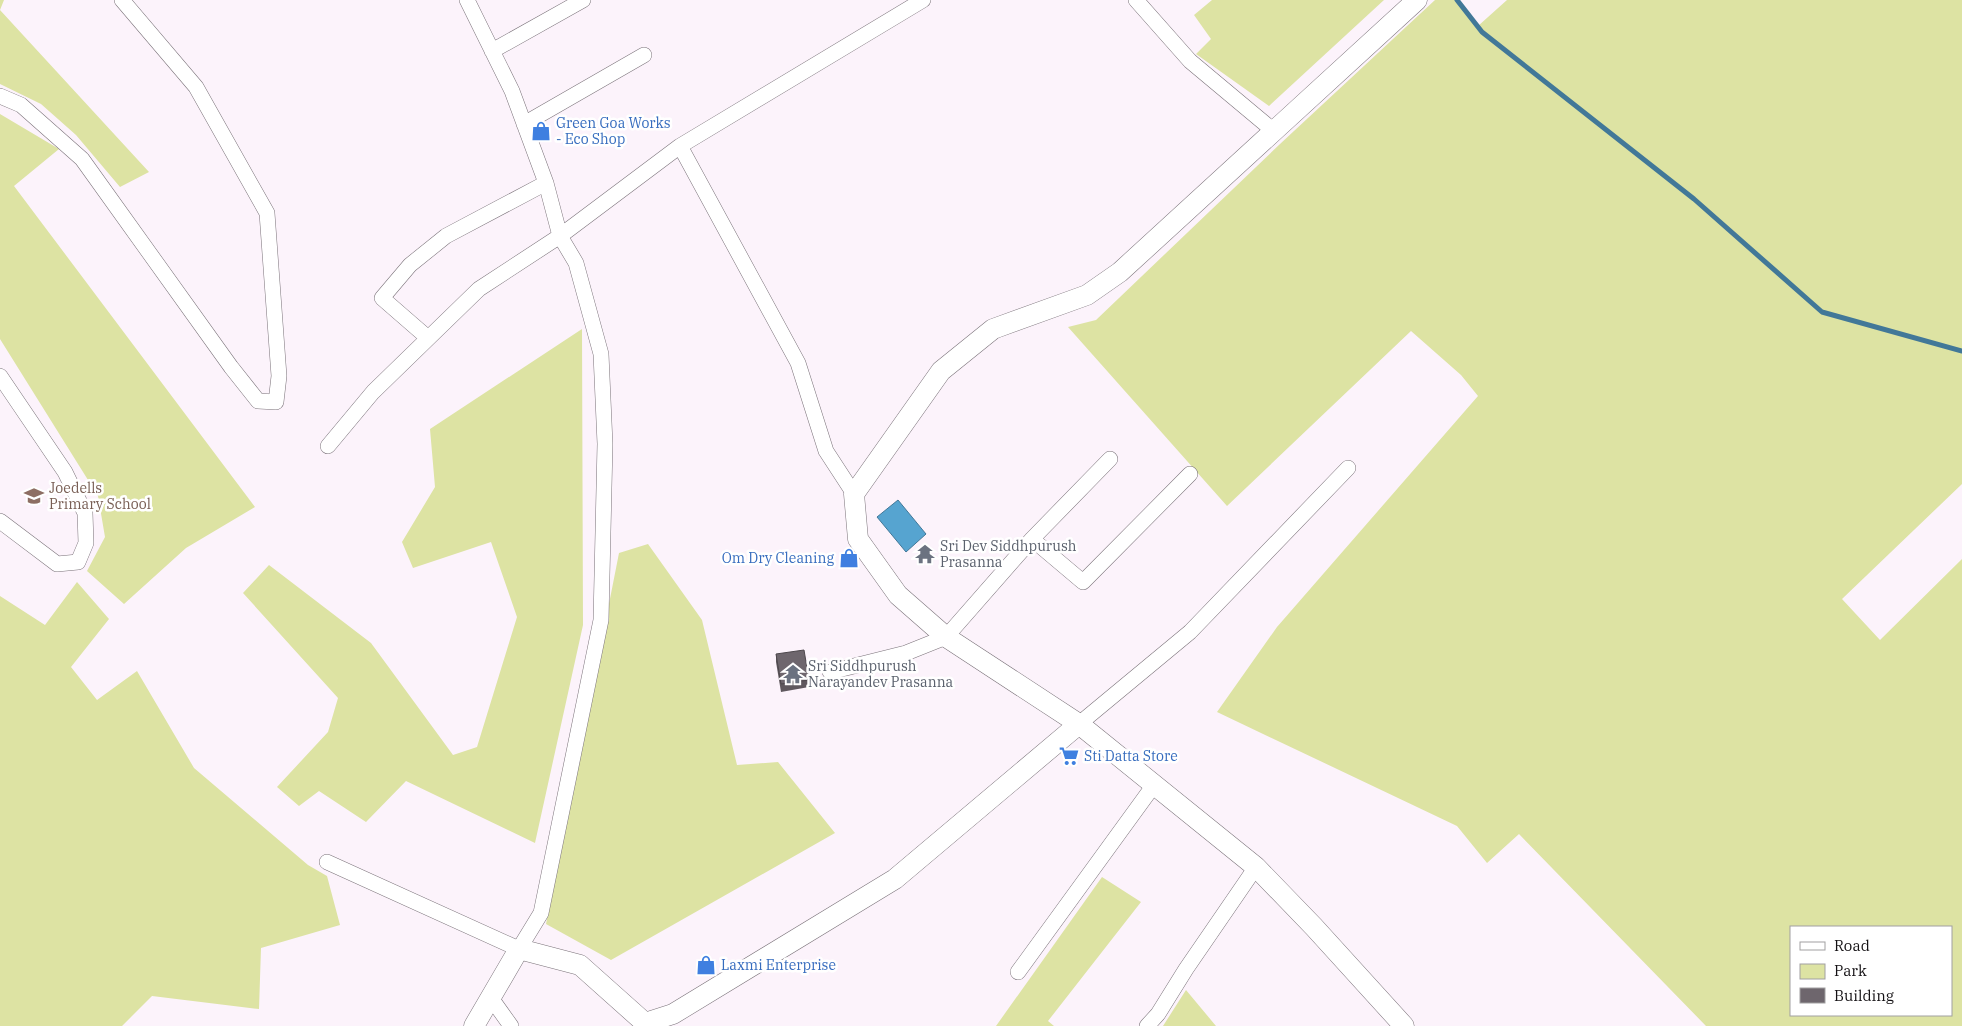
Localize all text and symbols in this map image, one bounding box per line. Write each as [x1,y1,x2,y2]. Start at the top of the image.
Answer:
place label: Green Goa Works - Eco Shop [556,114,671,148]
shop icon: Green Goa Works - Eco Shop [530,120,552,142]
place label: Joedells Primary School [49,479,151,513]
school or university icon: Joedells Primary School [23,485,45,507]
place label: Sri Dev Siddhpurush Prasanna [940,537,1077,571]
temple icon: Sri Dev Siddhpurush Prasanna [914,543,936,565]
shop icon: Om Dry Cleaning [838,547,860,569]
place label: Om Dry Cleaning [722,549,834,567]
place label: Sri Siddhpurush Narayandev Prasanna [808,657,954,691]
temple icon: Sri Siddhpurush Narayandev Prasanna [782,663,804,685]
supermarket icon: Sti Datta Store [1058,745,1080,767]
place label: Sti Datta Store [1084,747,1178,765]
legend [1790,926,1952,1016]
text: Road [1834,936,1870,955]
shop icon: Laxmi Enterprise [695,954,717,976]
place label: Laxmi Enterprise [721,956,836,974]
text: Park [1834,961,1867,980]
text: Building [1834,986,1894,1005]

